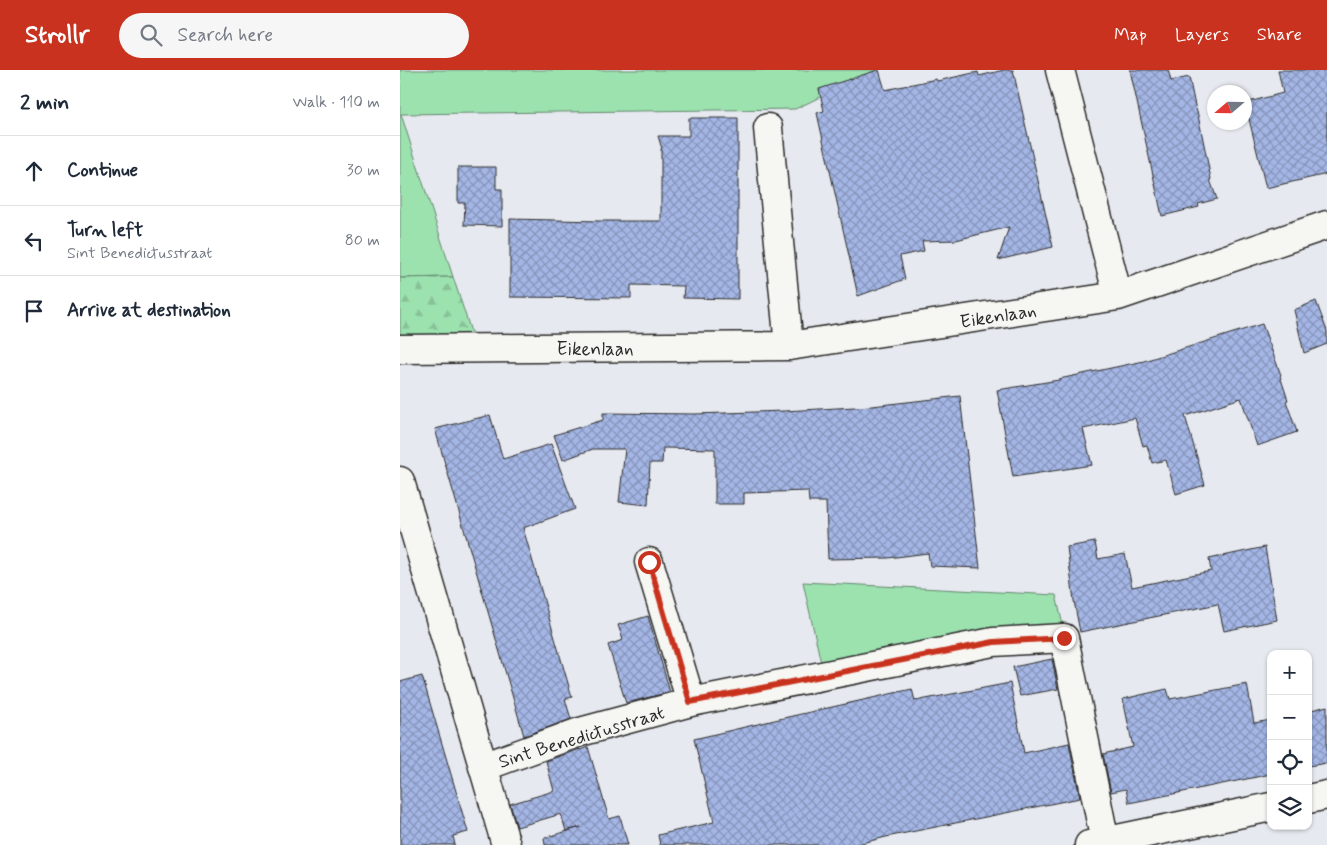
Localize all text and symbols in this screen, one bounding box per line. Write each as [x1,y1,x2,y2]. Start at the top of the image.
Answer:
search box [119,13,469,58]
text: Strollr [25,20,89,51]
icon: search [137,21,165,49]
text: Search here [177,23,273,48]
text: Map [1114,23,1147,47]
text: Layers [1175,23,1229,47]
text: Share [1257,23,1302,47]
north arrow [1207,85,1252,130]
text: 2 min [20,89,69,117]
text: Walk · 110 m [292,92,380,113]
icon: ahead [20,157,48,185]
text: Continue [67,158,138,183]
text: 30 m [347,160,380,181]
text: Turn left [67,218,143,243]
icon: left [20,227,48,255]
text: 80 m [345,230,380,251]
text: Sint Benedictusstraat [67,243,212,264]
icon: arrive [20,297,48,325]
text: Arrive at destination [67,298,231,323]
street label: Eikenlaan [958,298,1038,335]
street label: Eikenlaan [556,337,634,362]
route start [638,551,661,574]
route end [1053,627,1076,650]
map controls [1267,650,1312,830]
button: + [1267,650,1312,695]
button: − [1267,695,1312,740]
street label: Sint Benedictusstraat [495,700,667,775]
button: locate [1267,740,1312,785]
button: layers [1267,785,1312,830]

